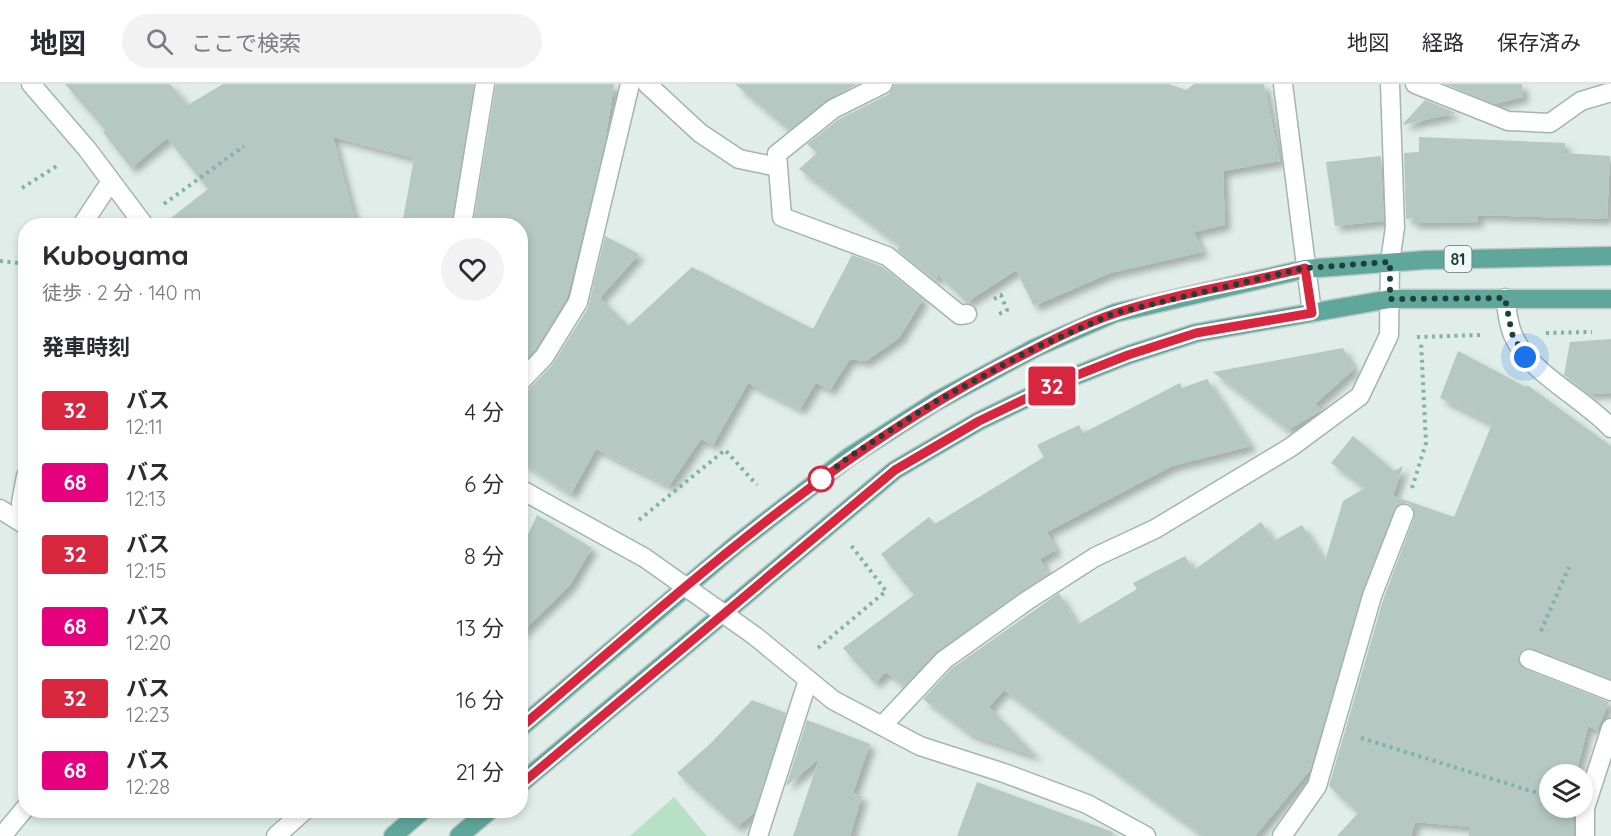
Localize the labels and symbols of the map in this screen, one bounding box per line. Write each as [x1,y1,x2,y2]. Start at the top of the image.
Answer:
road number: 81 [1444,246,1472,272]
your location [1510,342,1540,372]
line badge: 32 [1025,366,1079,406]
unlabelled marker [808,466,834,492]

